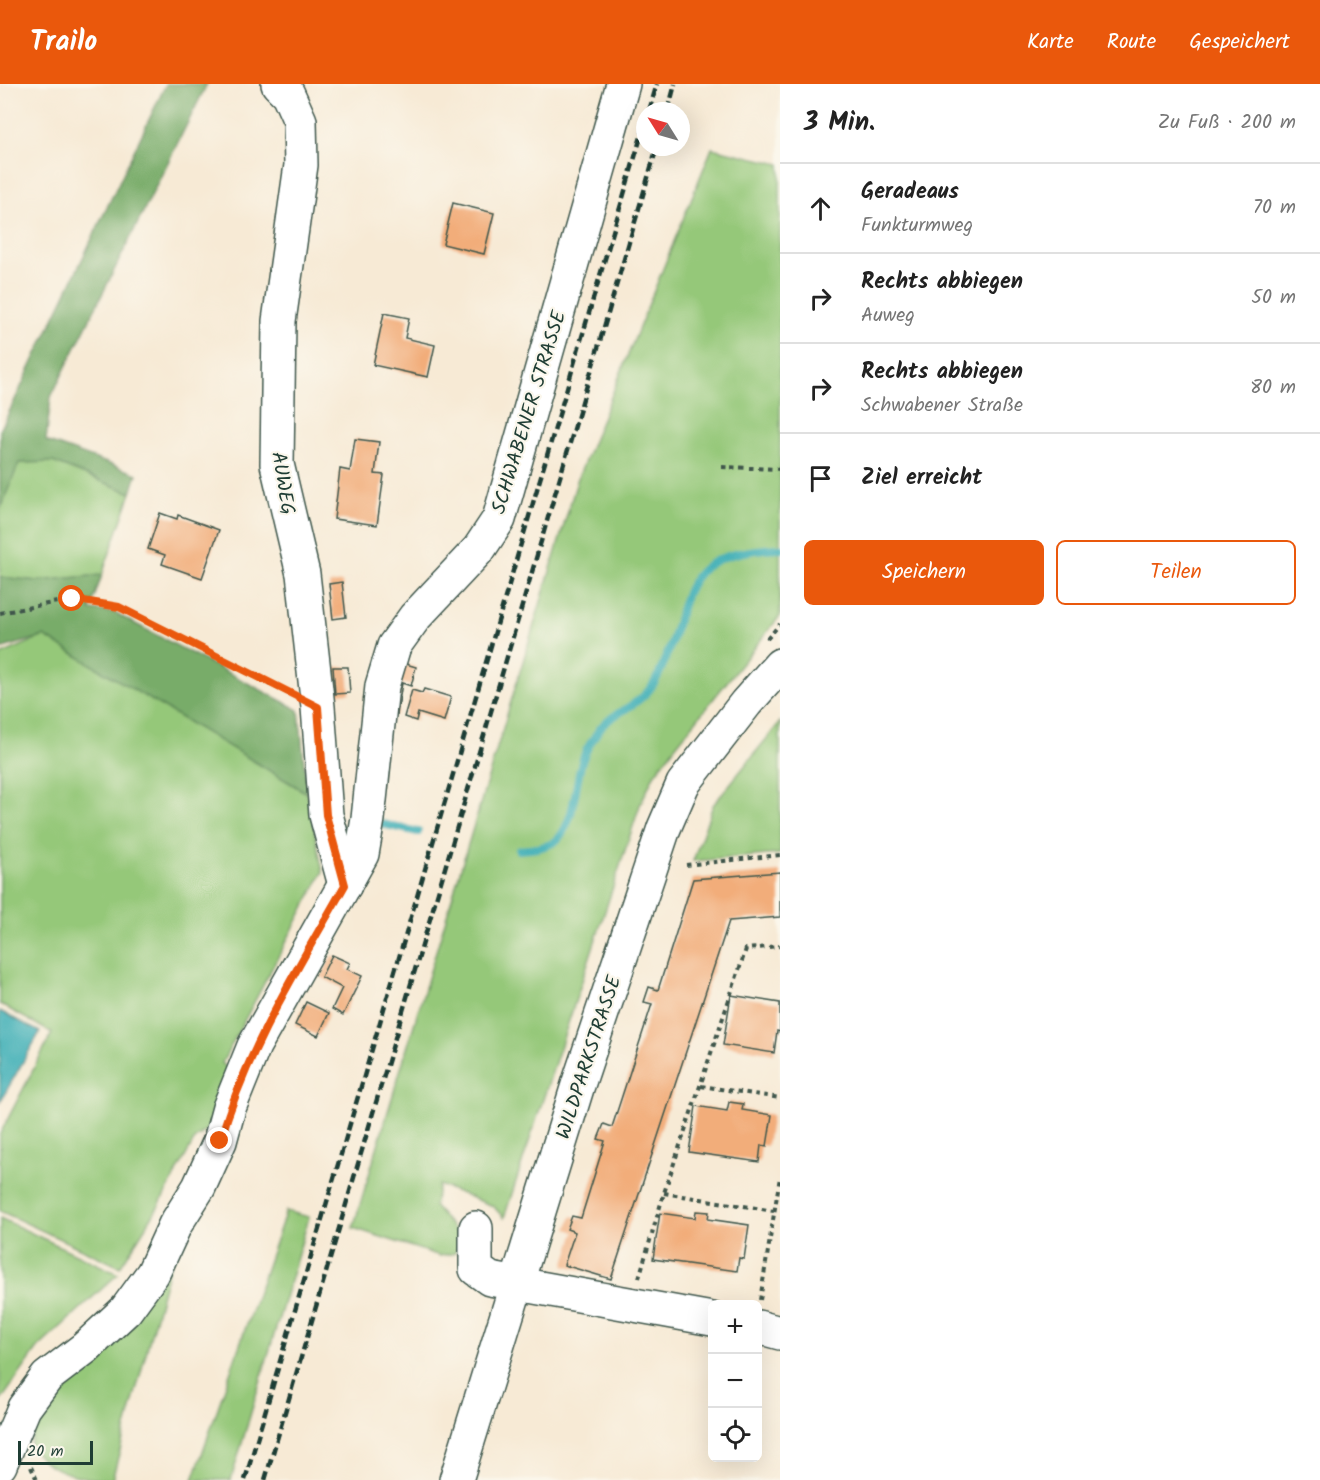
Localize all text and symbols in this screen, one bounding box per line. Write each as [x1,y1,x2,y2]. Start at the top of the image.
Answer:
text: Trailo [30,20,97,65]
text: Karte [1027,26,1074,59]
text: Route [1107,26,1156,59]
text: Gespeichert [1189,26,1290,59]
north arrow [636,102,690,156]
text: 3 Min. [804,102,875,144]
text: Zu Fuß · 200 m [1158,107,1296,139]
text: Geradeaus [861,175,959,210]
icon: ahead [804,192,837,225]
text: 70 m [1253,192,1296,224]
text: Funkturmweg [861,210,973,242]
text: Rechts abbiegen [861,265,1023,300]
icon: right [804,282,837,315]
text: 50 m [1251,282,1296,314]
text: Auweg [861,300,915,332]
street label: SCHWABENER STRASSE [484,306,576,518]
text: Rechts abbiegen [861,355,1023,390]
icon: right [804,372,837,405]
text: 80 m [1250,372,1296,404]
text: Schwabener Straße [861,390,1023,422]
street label: AUWEG [261,449,303,517]
text: Ziel erreicht [861,461,982,496]
icon: arrive [804,462,837,495]
button: Speichern [804,540,1044,605]
button: Teilen [1056,540,1296,605]
route start [58,585,84,611]
street label: WILDPARKSTRASSE [548,970,632,1144]
route end [206,1127,232,1153]
map controls [708,1300,762,1462]
button: + [708,1300,762,1354]
button: − [708,1354,762,1408]
button: locate [708,1408,762,1462]
scale bar [18,1438,93,1466]
text: 20 m [27,1439,63,1464]

